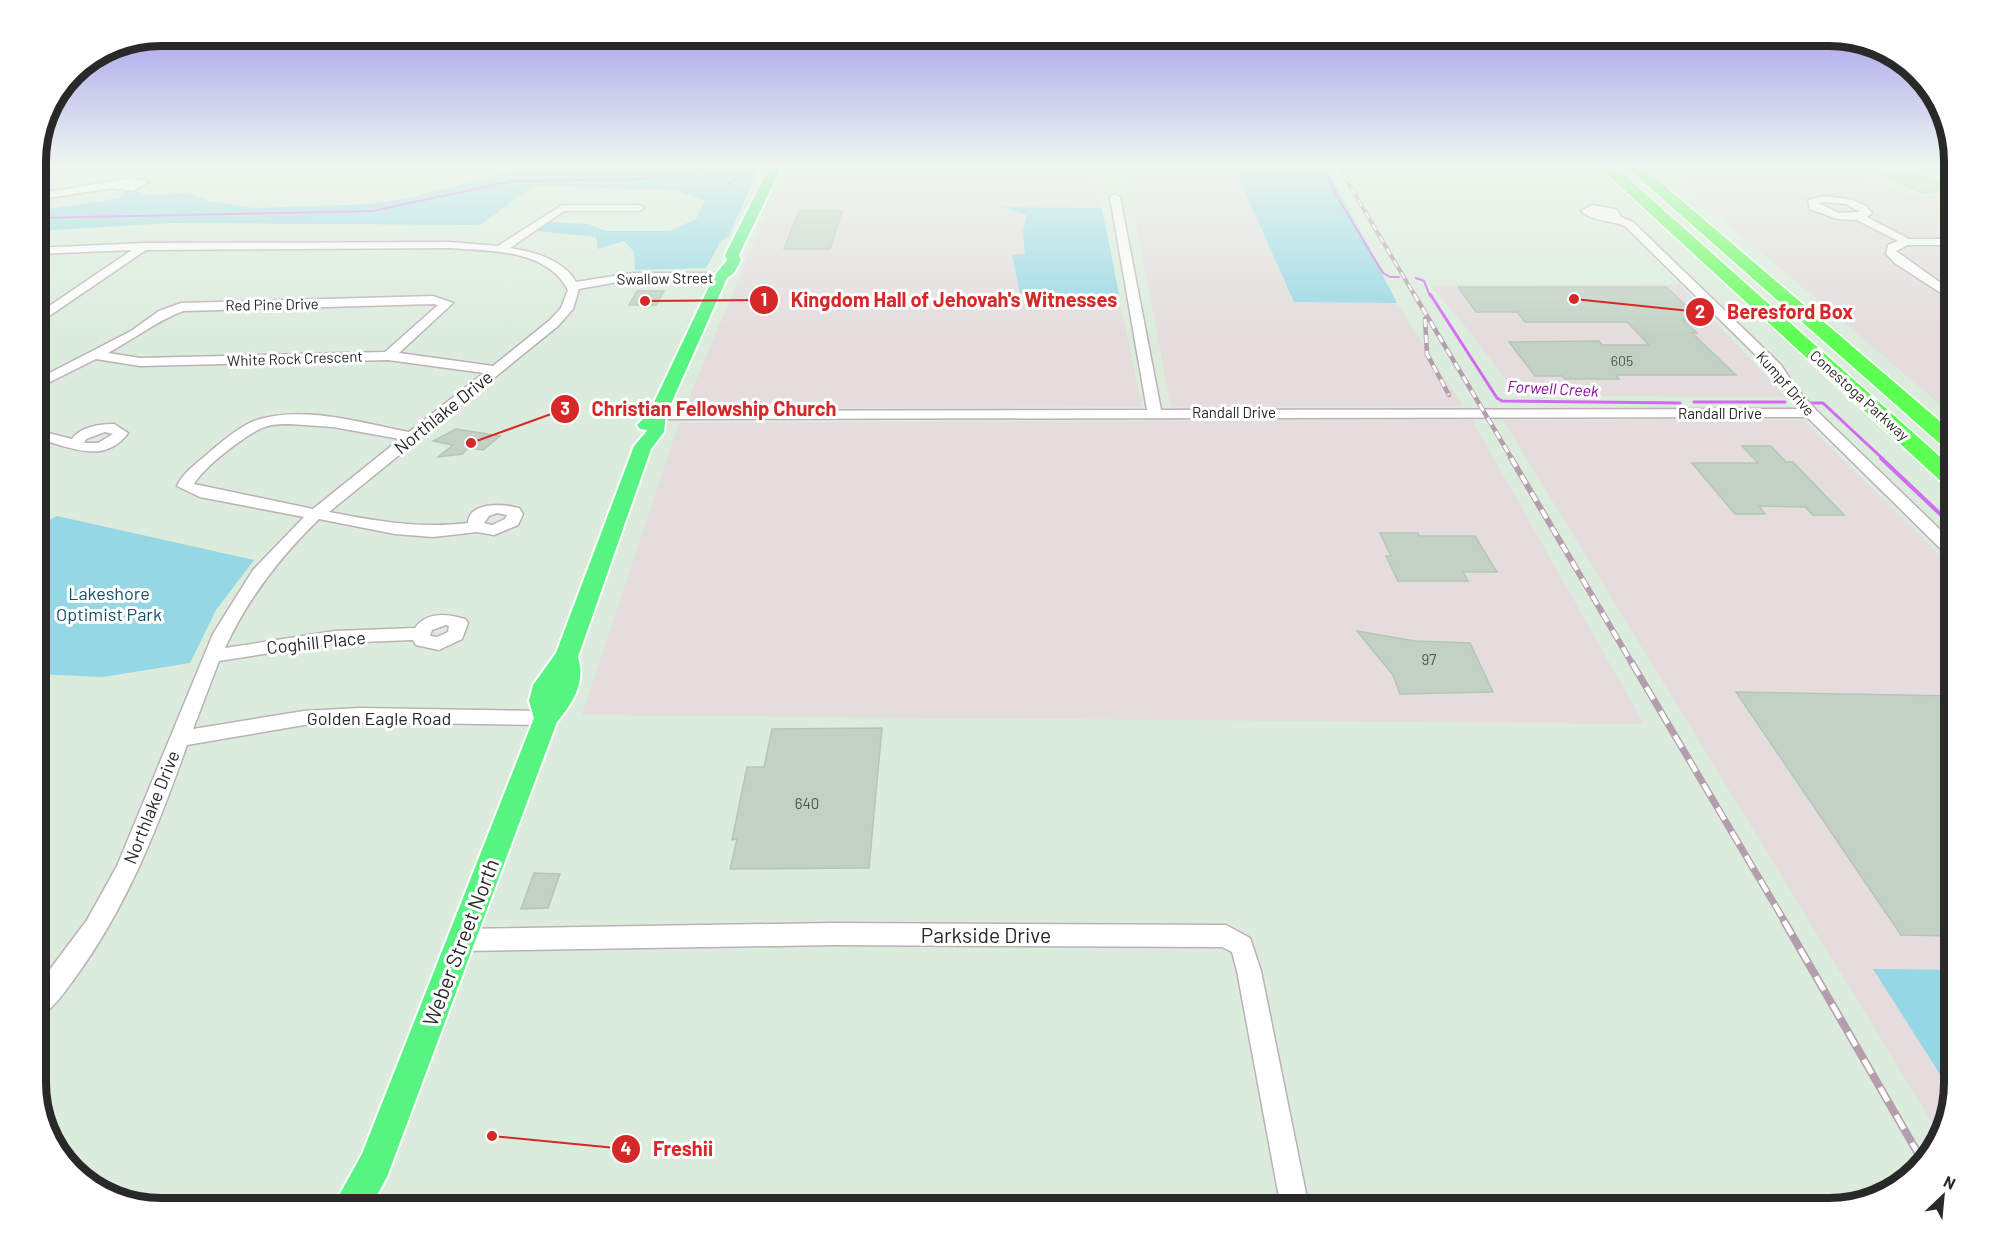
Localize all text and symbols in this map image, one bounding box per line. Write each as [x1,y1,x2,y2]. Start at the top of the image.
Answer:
street label: Swallow Street [617,268,713,288]
callout: Kingdom Hall of Jehovah's Witnesses [749,281,1129,319]
text: Kingdom Hall of Jehovah's Witnesses [791,287,1117,311]
text: 1 [761,288,767,310]
callout: Beresford Box [1685,293,1865,331]
street label: Red Pine Drive [225,294,319,314]
text: Beresford Box [1727,299,1853,323]
text: 2 [1695,300,1705,322]
street label: Conestoga Parkway [1807,346,1913,444]
street label: White Rock Crescent [227,347,363,369]
street label: Kumpf Drive [1753,347,1819,419]
house number: 605 [1611,352,1633,369]
street label: Northlake Drive [389,366,497,458]
water label: Forwell Creek [1507,376,1599,400]
callout: Christian Fellowship Church [550,390,849,428]
text: Christian Fellowship Church [592,396,836,420]
text: 3 [560,397,570,419]
street label: Randall Drive [1192,403,1276,421]
street label: Randall Drive [1678,404,1762,422]
park label: Lakeshore Optimist Park [56,582,162,625]
street label: Coghill Place [265,626,367,658]
house number: 97 [1422,650,1436,668]
street label: Golden Eagle Road [307,707,451,729]
street label: Northlake Drive [118,747,184,867]
house number: 640 [795,794,819,812]
street label: Weber Street North [417,855,503,1029]
street label: Parkside Drive [921,922,1051,947]
callout: Freshii [611,1130,725,1168]
text: Freshii [653,1136,713,1160]
text: 4 [621,1137,632,1159]
north arrow [1913,1166,1973,1226]
text: N [1941,1171,1959,1193]

